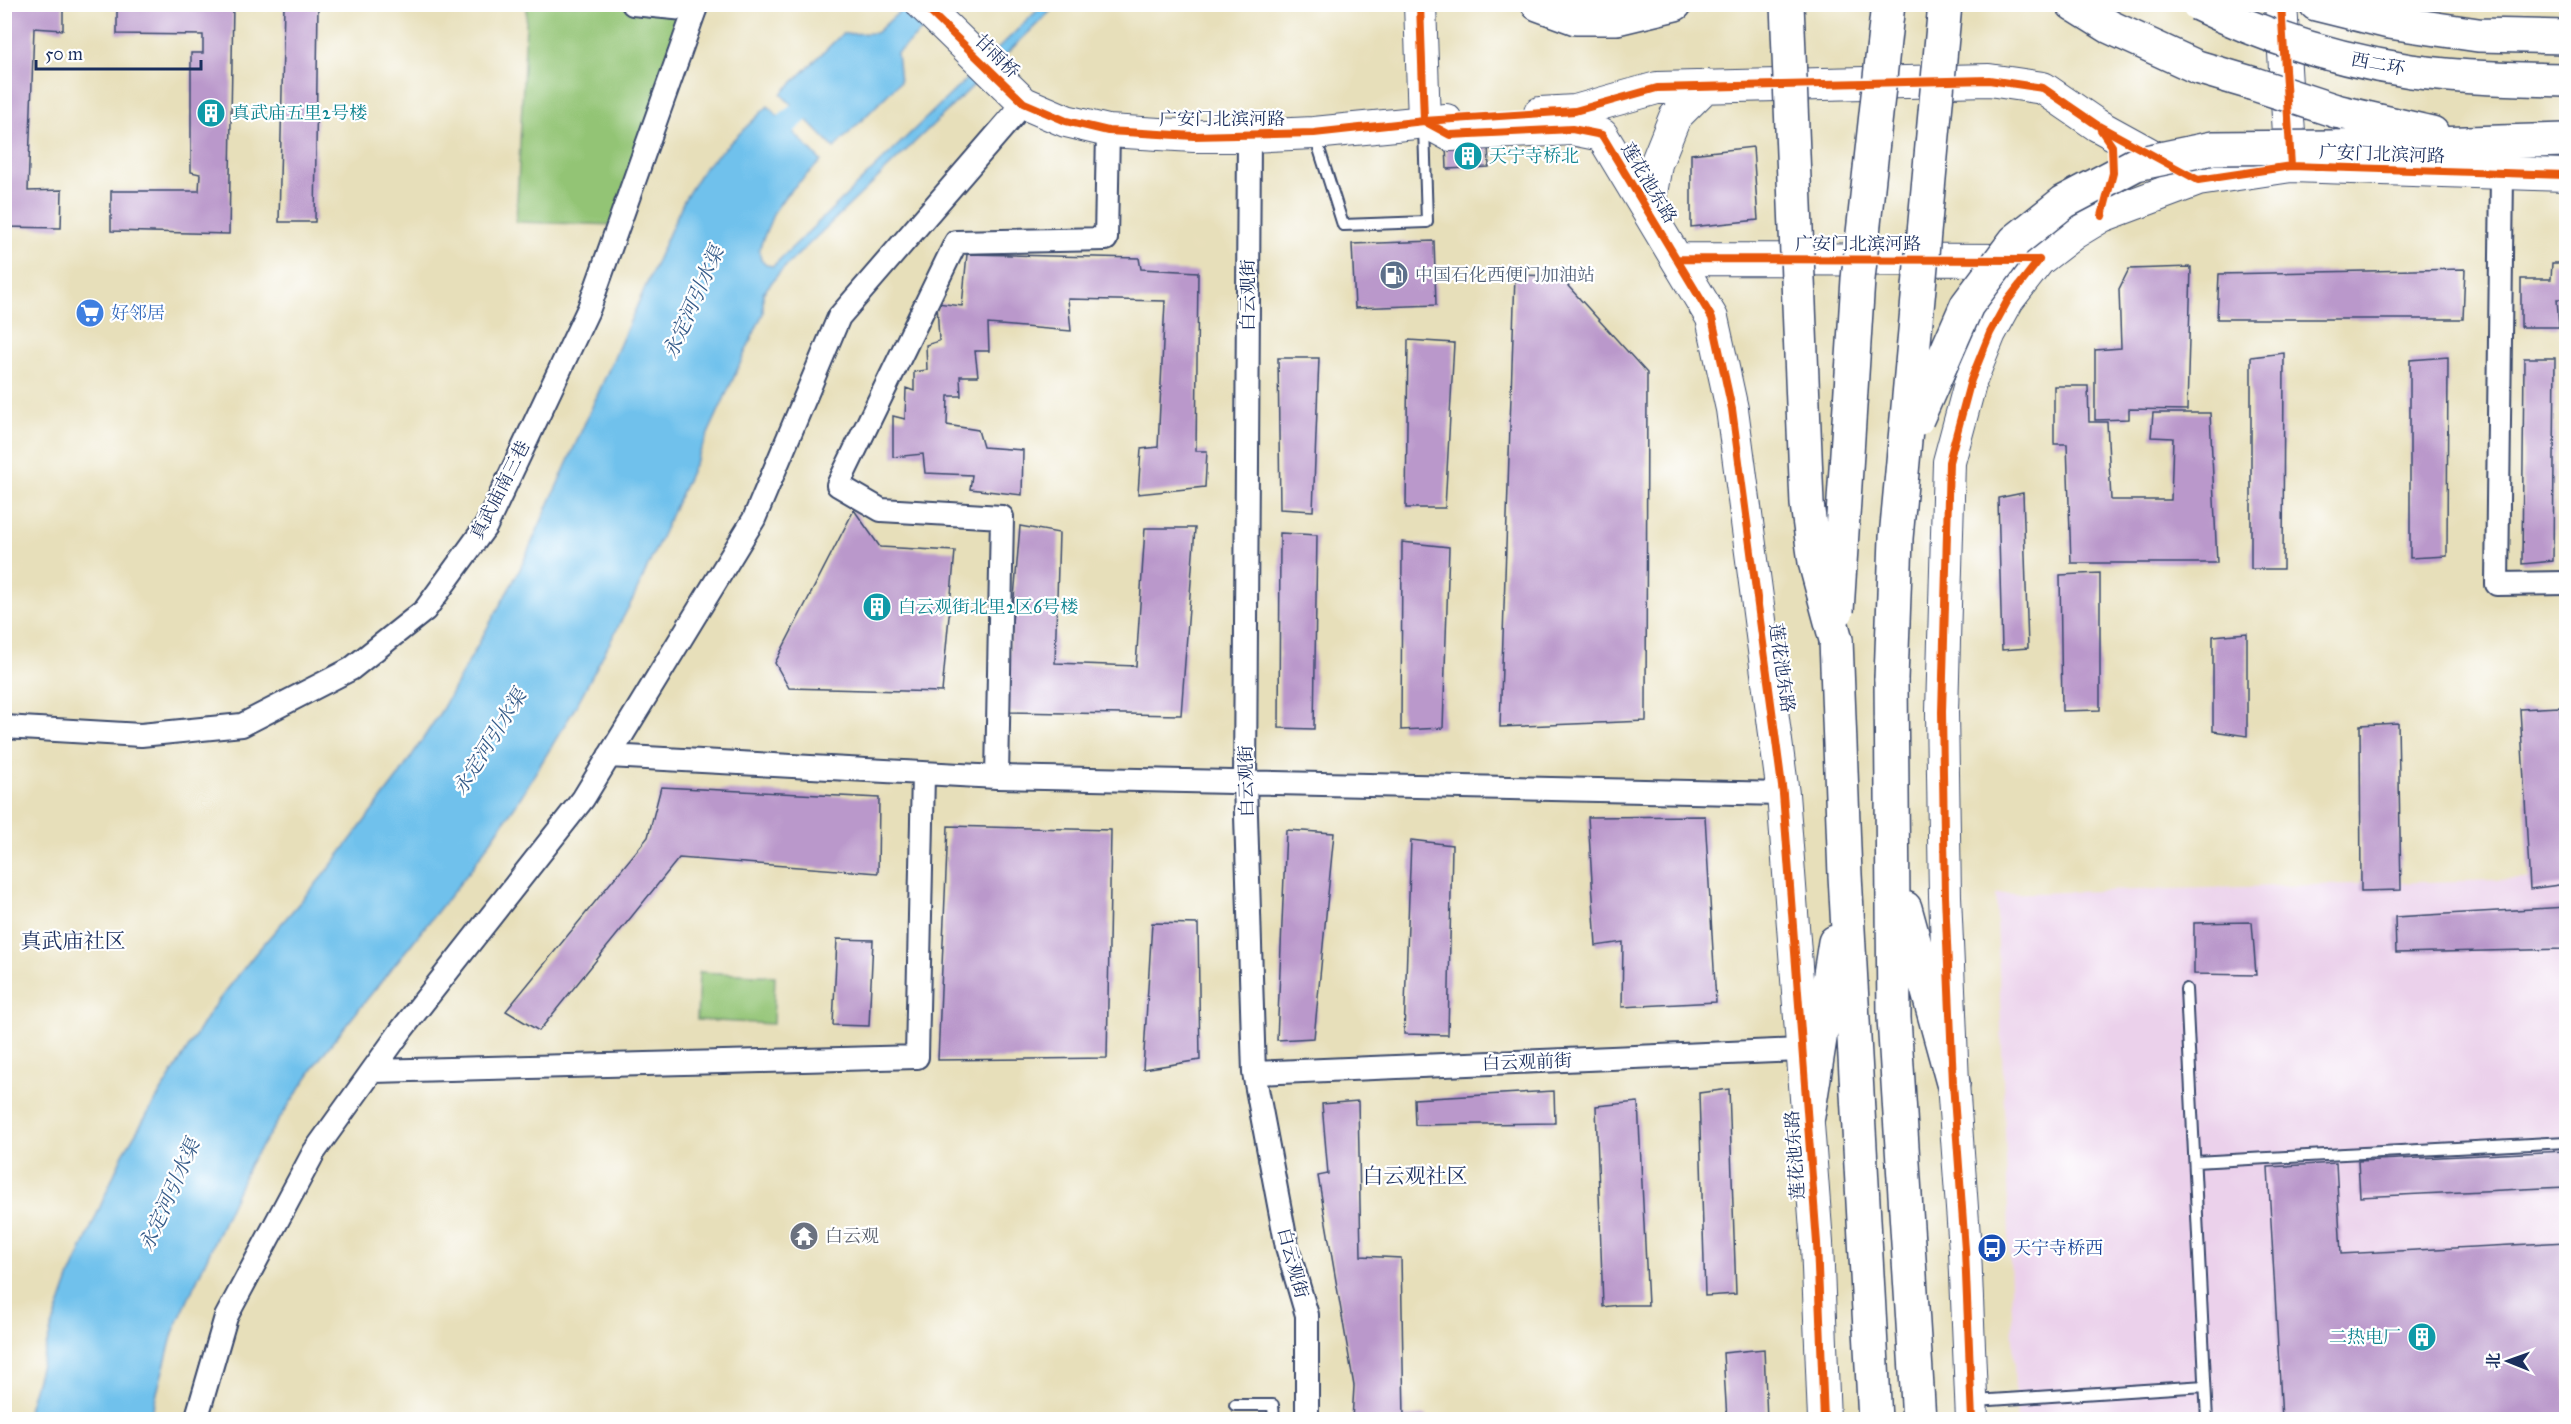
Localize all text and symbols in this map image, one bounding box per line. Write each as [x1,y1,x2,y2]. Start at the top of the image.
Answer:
street label: 甘雨桥 [970,29,1024,83]
scale bar [36,33,201,71]
text: 50 m [45,43,83,65]
street label: 西二环 [2349,48,2407,80]
building icon: 真武庙五里2号楼 [195,97,227,129]
place label: 真武庙五里2号楼 [232,102,367,124]
street label: 广安门北滨河路 [1159,108,1285,130]
street label: 莲花池东路 [1616,139,1682,227]
building icon: 天宁寺桥北 [1452,140,1484,172]
street label: 广安门北滨河路 [2319,141,2445,167]
place label: 天宁寺桥北 [1489,145,1579,167]
street label: 广安门北滨河路 [1795,233,1921,255]
water label: 永定河引水渠 [658,240,730,362]
street label: 白云观街 [1237,259,1259,331]
fuel station icon: 中国石化西便门加油站 [1378,259,1410,291]
place label: 中国石化西便门加油站 [1415,264,1595,286]
supermarket icon: 好邻居 [74,297,106,329]
place label: 好邻居 [111,302,165,324]
street label: 真武庙南三巷 [466,437,534,543]
building icon: 白云观街北里2区6号楼 [861,591,893,623]
place label: 白云观街北里2区6号楼 [898,596,1078,618]
street label: 莲花池东路 [1765,622,1799,714]
water label: 永定河引水渠 [447,682,533,799]
street label: 白云观街 [1234,745,1258,817]
district label: 真武庙社区 [21,928,126,954]
street label: 白云观前街 [1482,1049,1572,1075]
street label: 莲花池东路 [1781,1109,1809,1201]
water label: 永定河引水渠 [134,1133,206,1255]
district label: 白云观社区 [1363,1163,1468,1189]
temple icon: 白云观 [788,1220,820,1252]
place label: 白云观 [825,1225,879,1247]
street label: 白云观街 [1273,1225,1313,1301]
bus stop icon: 天宁寺桥西 [1976,1232,2008,1264]
place label: 天宁寺桥西 [2013,1237,2103,1259]
building icon: 二热电厂 [2406,1321,2438,1353]
place label: 二热电厂 [2329,1326,2401,1348]
north arrow [2478,1331,2538,1391]
text: 北 [2484,1353,2503,1369]

